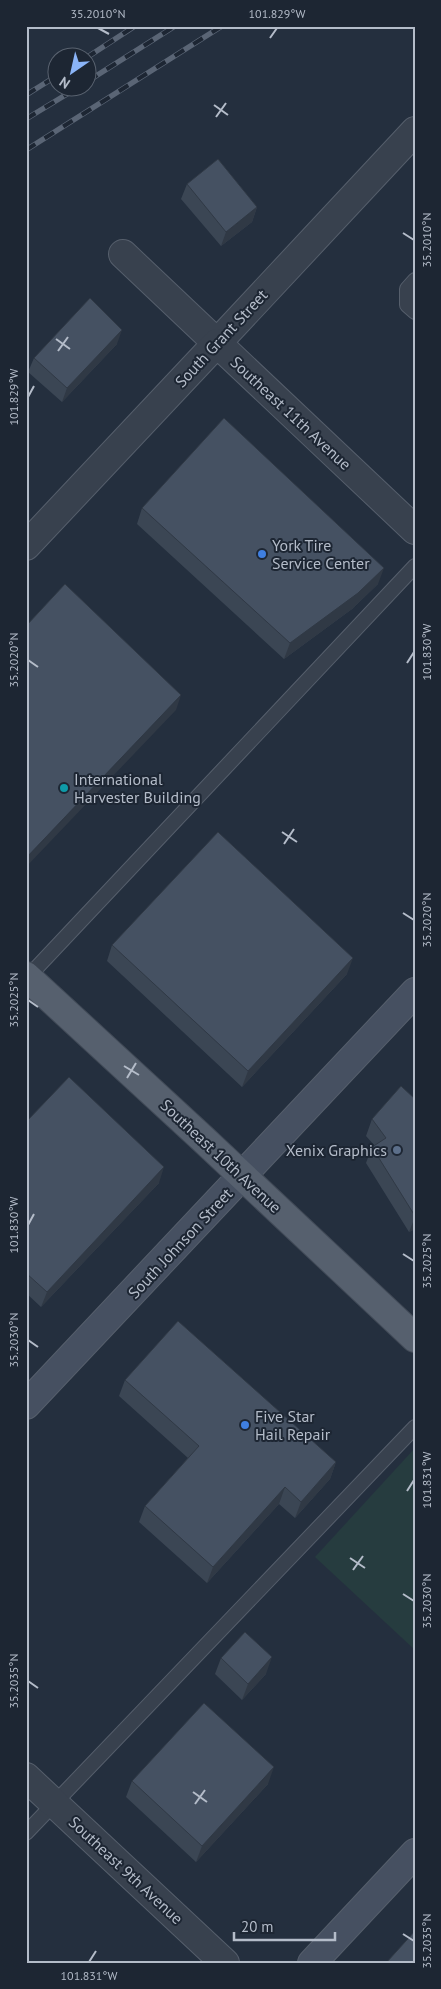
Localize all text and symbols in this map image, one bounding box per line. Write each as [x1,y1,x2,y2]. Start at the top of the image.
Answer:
text: 35.2010°N [71,6,125,21]
text: 101.829°W [249,6,305,21]
north arrow [48,48,98,98]
text: N [56,73,74,93]
text: 35.2010°N [419,213,434,267]
street label: South Grant Street [171,284,272,391]
street label: Southeast 11th Avenue [227,352,355,474]
text: 101.829°W [6,369,21,425]
place label: York Tire Service Center [272,535,370,573]
marker: York Tire Service Center [256,548,268,560]
text: 101.830°W [419,624,434,680]
text: 35.2020°N [6,633,21,687]
place label: International Harvester Building [74,769,201,807]
marker: International Harvester Building [58,782,70,794]
text: 35.2020°N [419,893,434,947]
text: 35.2025°N [6,973,21,1027]
street label: Southeast 10th Avenue [157,1095,285,1217]
place label: Xenix Graphics [286,1140,387,1160]
marker: Xenix Graphics [391,1144,403,1156]
street label: South Johnson Street [124,1183,237,1303]
text: 101.830°W [6,1197,21,1253]
text: 35.2025°N [419,1234,434,1288]
text: 35.2030°N [6,1313,21,1367]
place label: Five Star Hail Repair [255,1406,331,1444]
marker: Five Star Hail Repair [239,1419,251,1431]
text: 101.831°W [419,1452,434,1508]
text: 35.2030°N [419,1574,434,1628]
text: 35.2035°N [6,1654,21,1708]
street label: Southeast 9th Avenue [65,1812,187,1928]
scale bar [234,1909,335,1941]
text: 35.2035°N [419,1914,434,1968]
text: 20 m [241,1917,274,1936]
text: 101.831°W [61,1968,117,1983]

